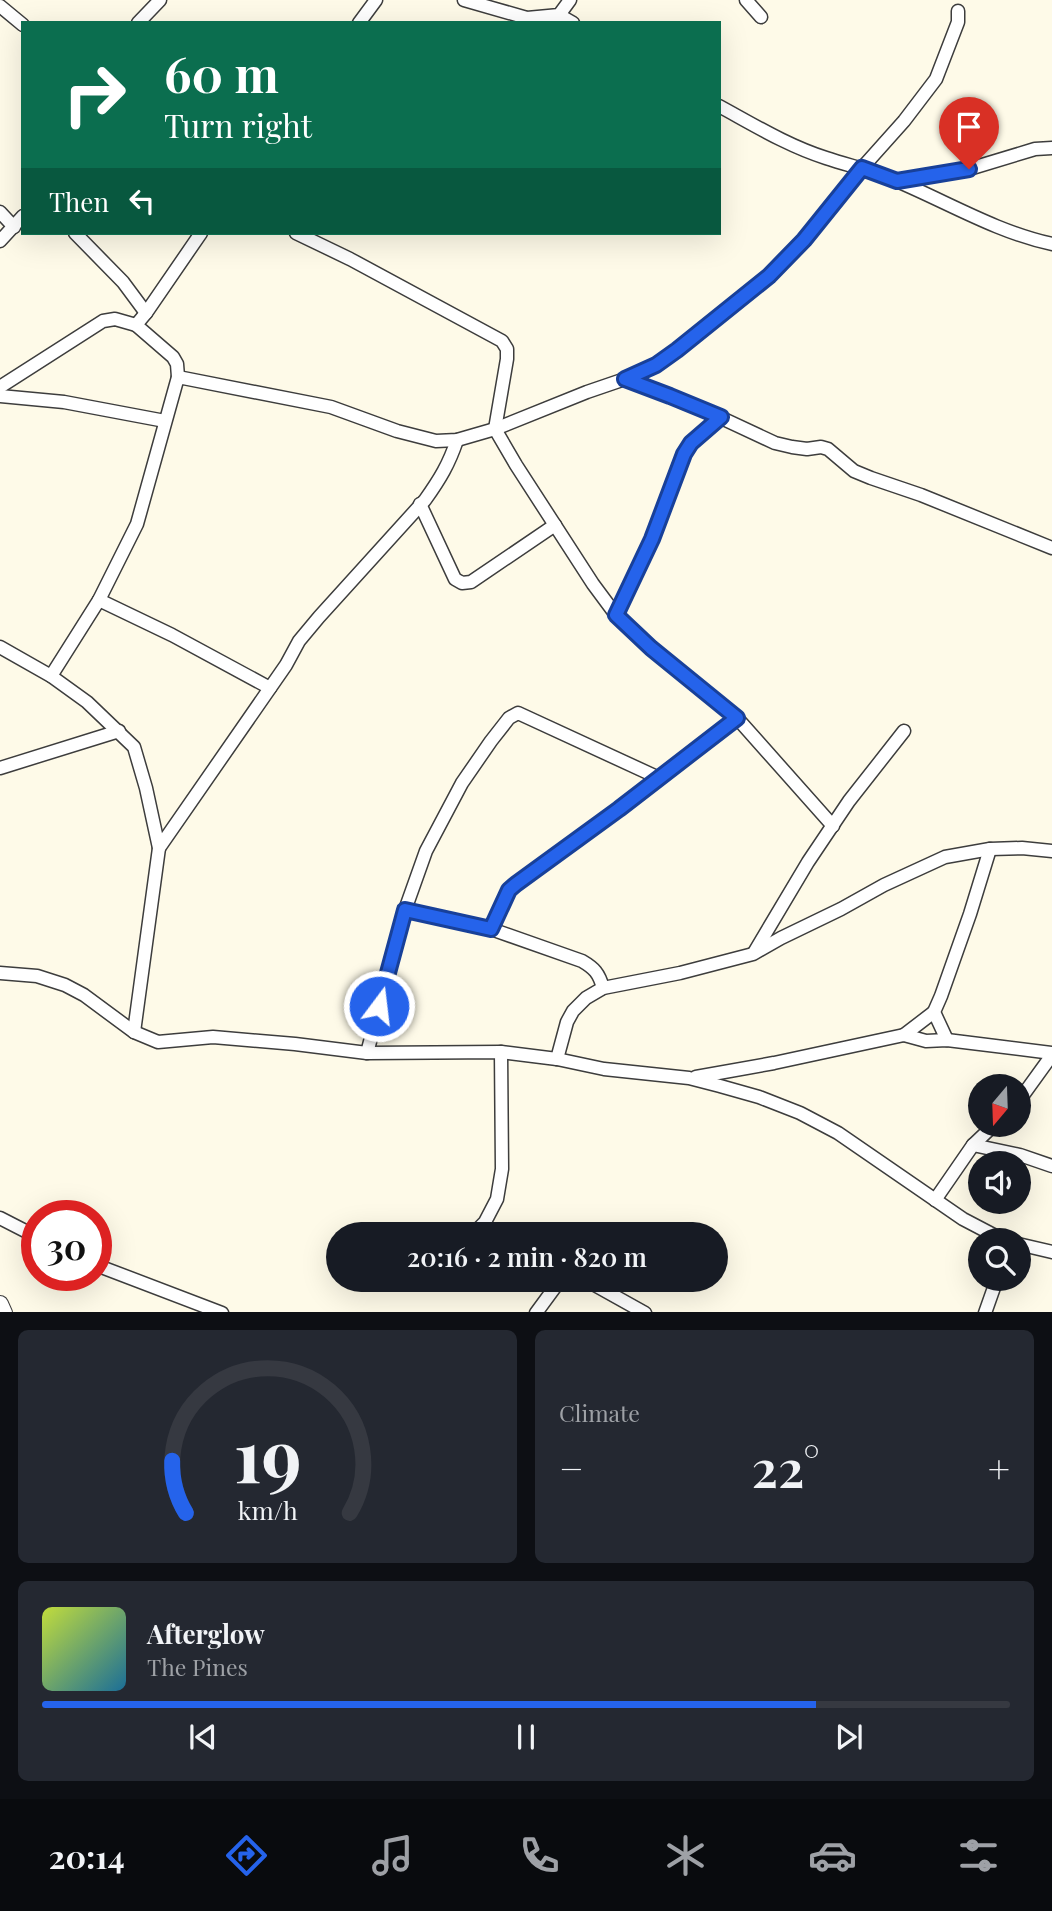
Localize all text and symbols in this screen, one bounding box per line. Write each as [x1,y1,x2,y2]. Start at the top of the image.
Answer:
text: 60 m [164,40,279,105]
icon: right [49,49,140,140]
pin [939,97,999,169]
text: Turn right [164,103,312,146]
icon: arrive [950,108,988,146]
icon: left [123,182,161,220]
text: Then [49,184,109,219]
position arrow [342,969,416,1043]
north arrow [968,1074,1031,1138]
map controls [968,1074,1031,1291]
button: sound [968,1151,1031,1214]
speed limit sign: 30 [21,1200,112,1291]
button: search [968,1228,1031,1291]
text: 20:16 · 2 min · 820 m [407,1239,647,1274]
text: Climate [559,1397,640,1428]
text: 19 [233,1404,302,1501]
text: 22° [752,1432,820,1501]
text: − [559,1442,584,1493]
text: + [988,1442,1010,1493]
text: km/h [238,1492,298,1525]
text: Afterglow [147,1616,265,1651]
text: The Pines [147,1651,248,1682]
icon: previous [184,1718,222,1756]
icon: pause [507,1718,545,1756]
icon: next [830,1718,868,1756]
icon: directions [222,1831,271,1880]
icon: music [368,1831,417,1880]
icon: phone [515,1831,564,1880]
icon: climate [661,1831,710,1880]
icon: car [808,1831,857,1880]
icon: filters [954,1831,1003,1880]
text: 20:14 [49,1834,125,1877]

